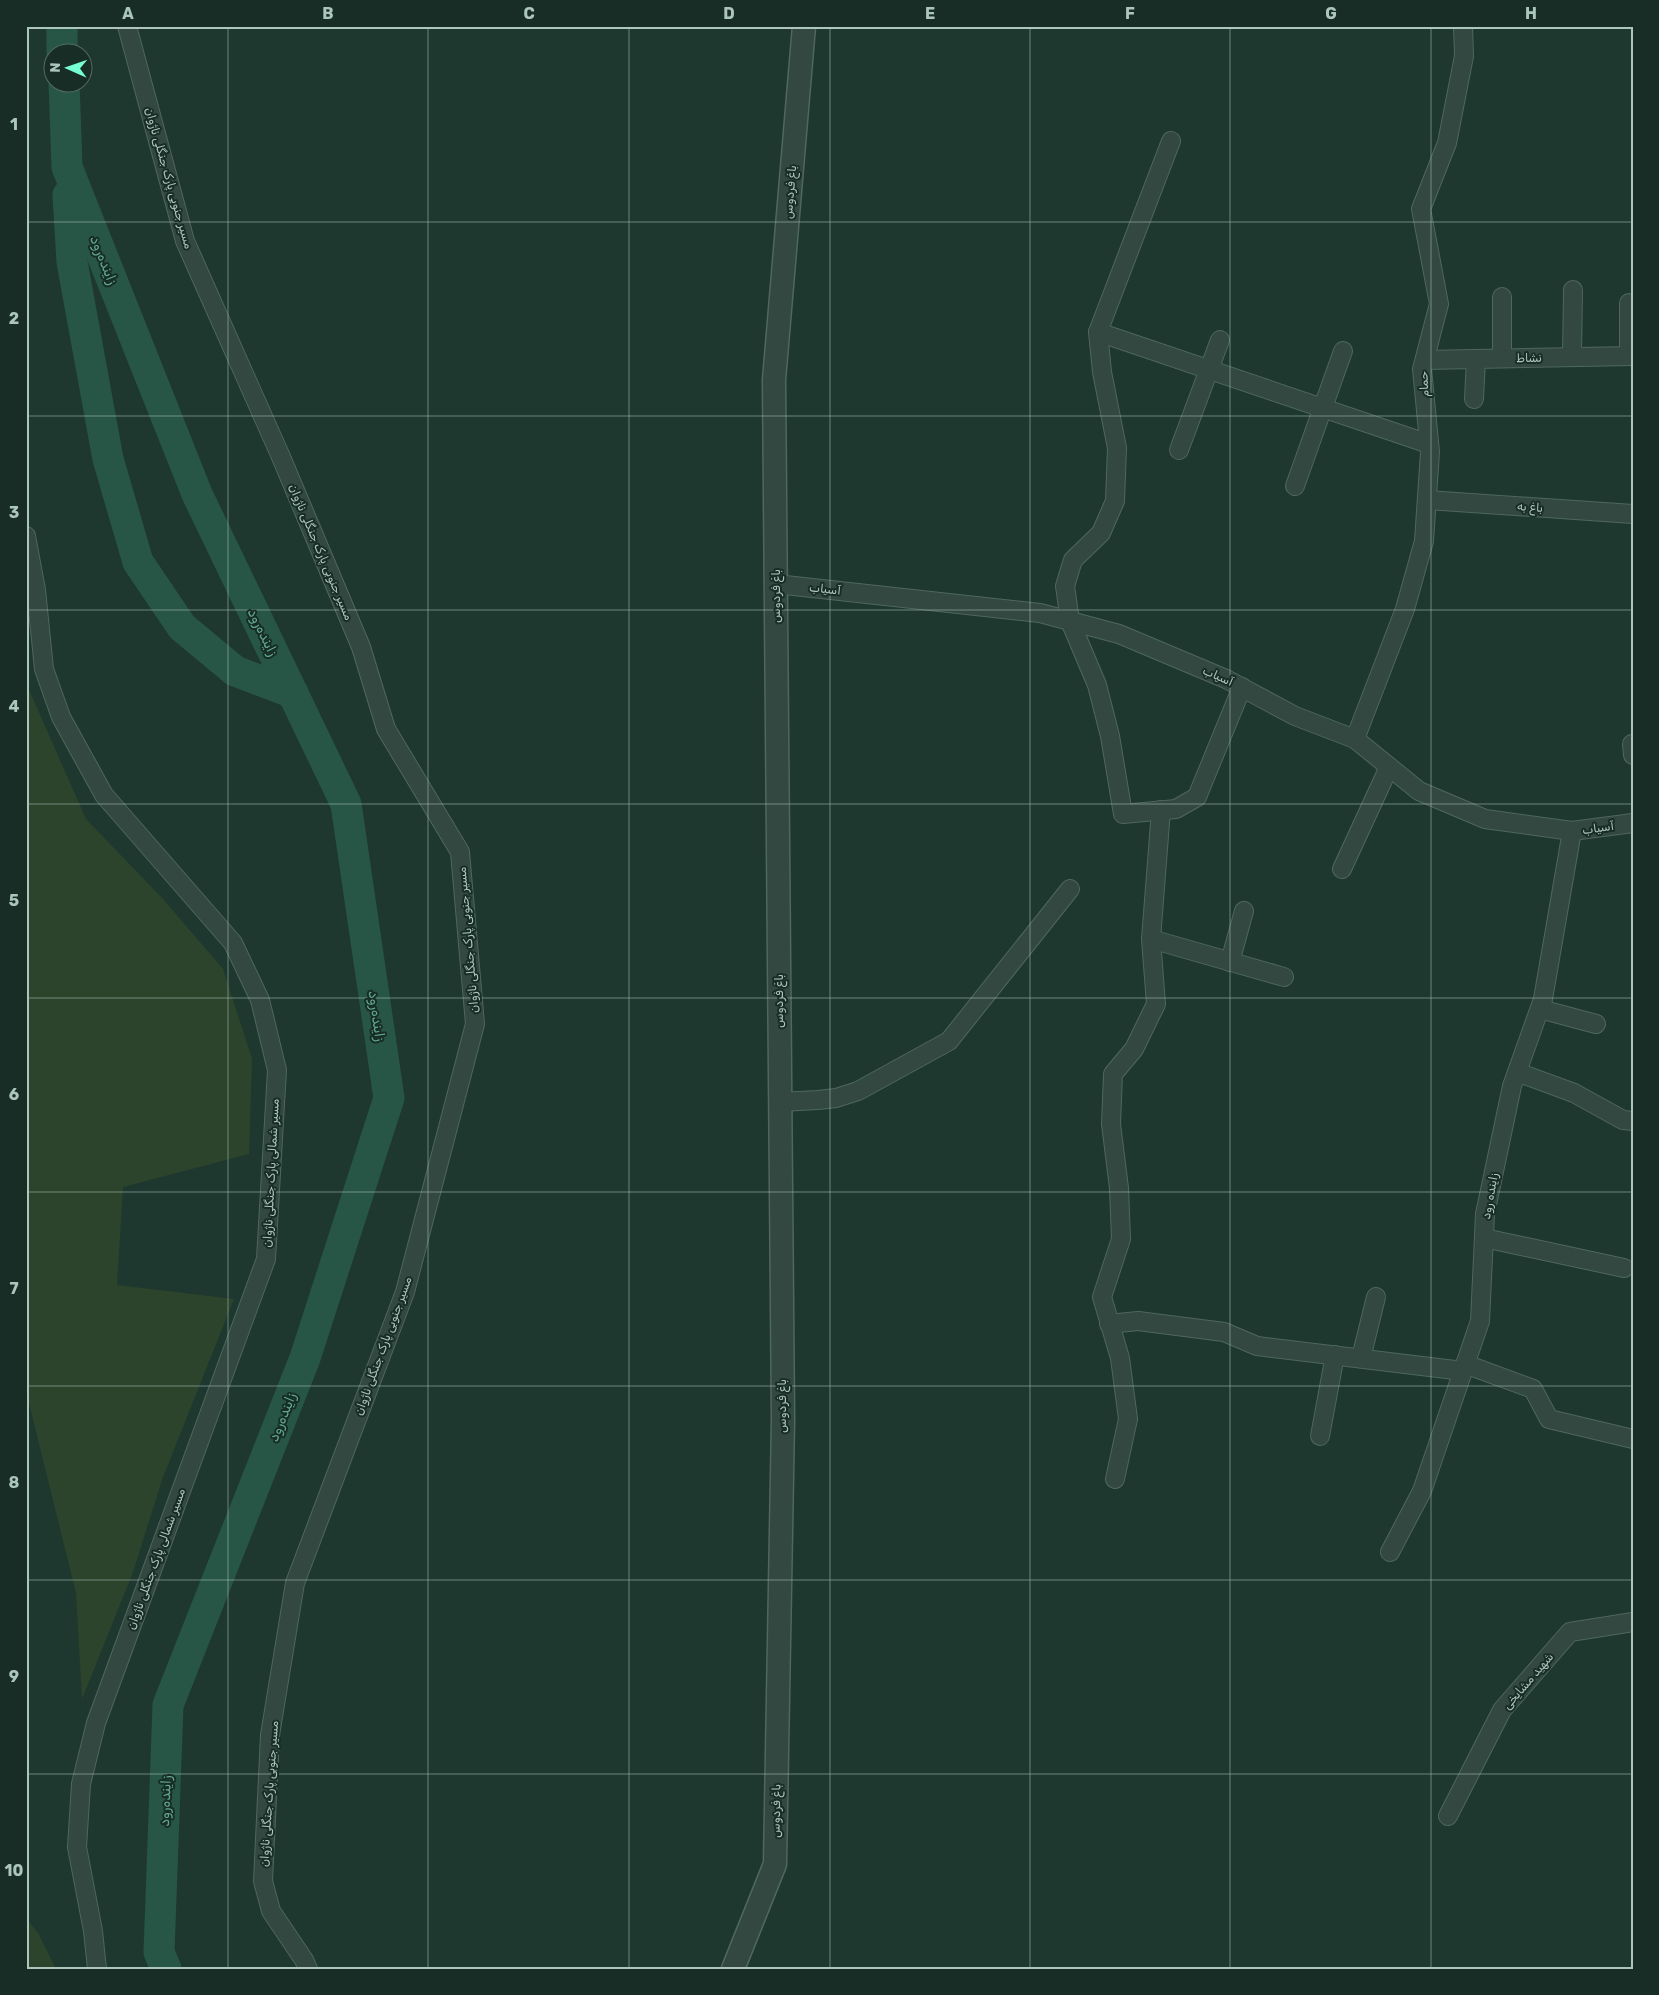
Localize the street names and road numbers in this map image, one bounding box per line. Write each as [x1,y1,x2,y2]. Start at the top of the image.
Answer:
street label: مسیر جنوبی پارک جنگلی ناژوان [141,106,196,251]
street label: باغ فردوس [781,165,801,220]
street label: نشاط [1516,351,1542,365]
street label: حمام [1416,371,1434,397]
street label: مسیر جنوبی پارک جنگلی ناژوان [285,482,356,623]
street label: باغ به [1517,499,1543,517]
street label: باغ فردوس [769,569,785,623]
street label: آسیاب [808,580,842,598]
street label: آسیاب [1201,663,1236,689]
street label: آسیاب [1581,819,1615,837]
street label: مسیر جنوبی پارک جنگلی ناژوان [455,866,482,1014]
street label: باغ فردوس [772,974,788,1028]
street label: مسیر شمالی پارک جنگلی ناژوان [260,1098,283,1248]
street label: زاینده رود [1479,1172,1502,1220]
street label: مسیر جنوبی پارک جنگلی ناژوان [351,1274,416,1418]
street label: باغ فردوس [775,1379,791,1433]
street label: مسیر شمالی پارک جنگلی ناژوان [124,1486,189,1632]
street label: شهید مشایخی [1500,1650,1557,1713]
street label: مسیر جنوبی پارک جنگلی ناژوان [257,1720,282,1868]
street label: باغ فردوس [769,1784,785,1838]

